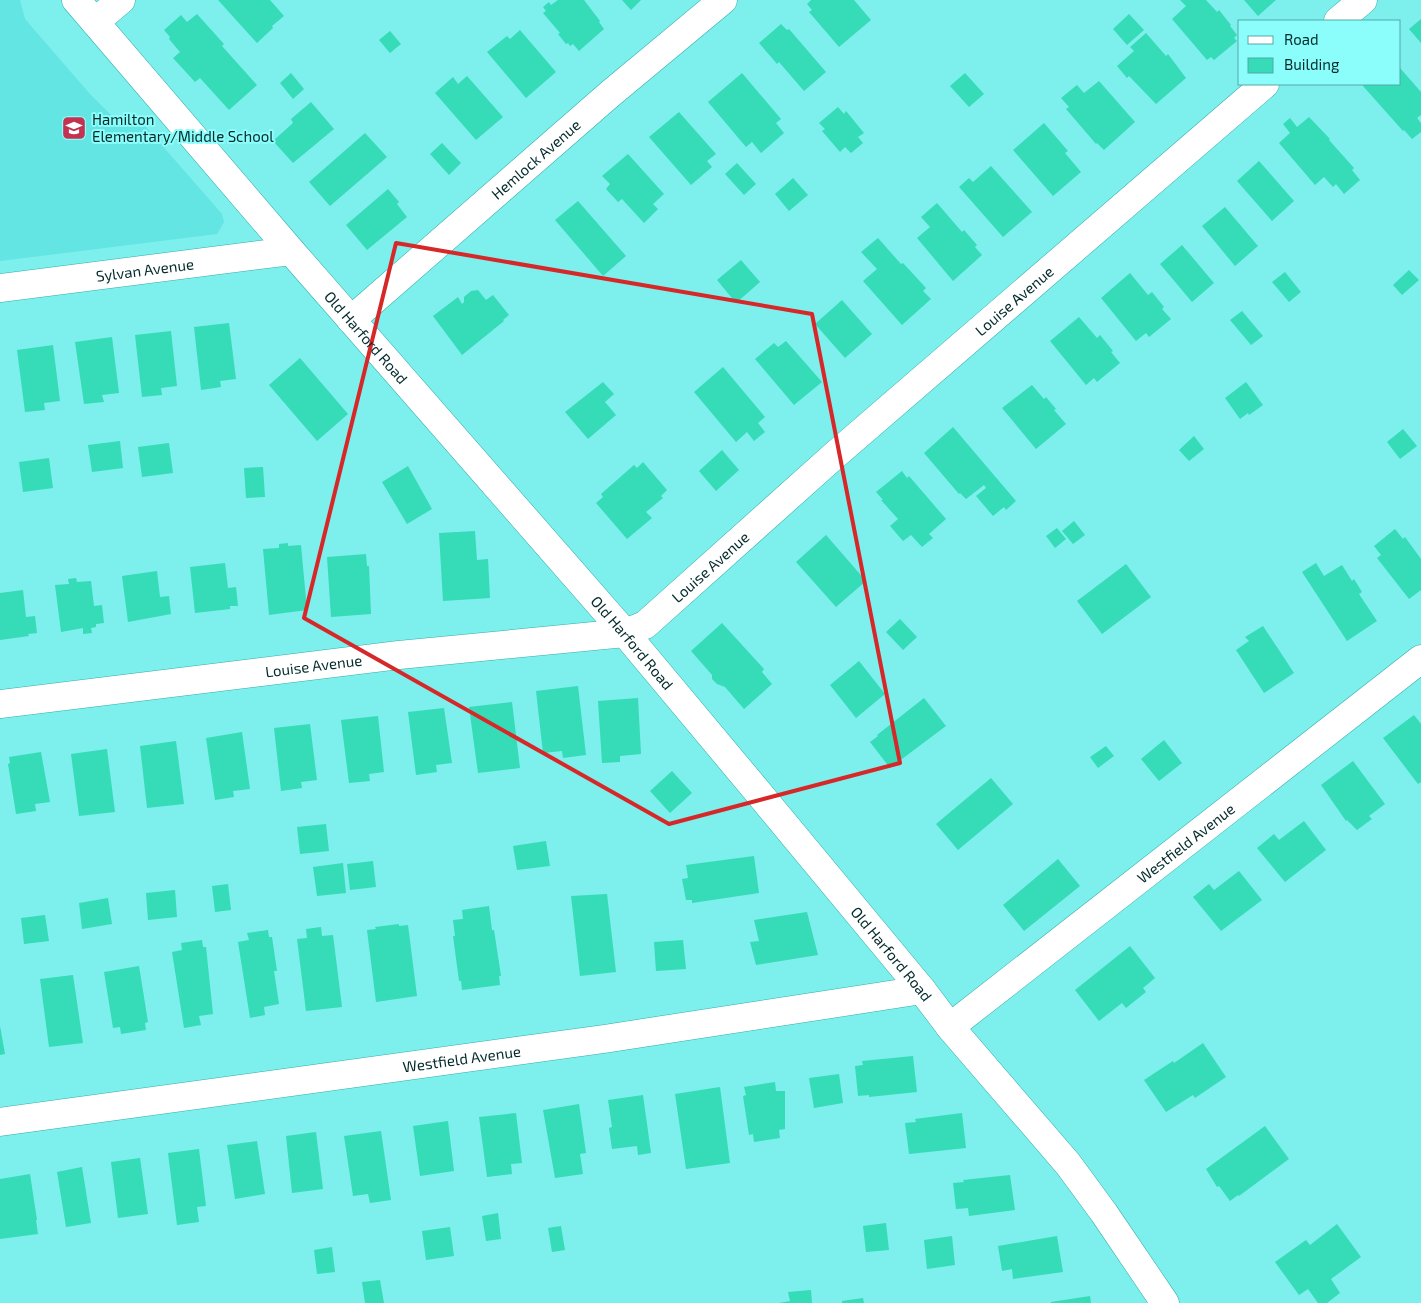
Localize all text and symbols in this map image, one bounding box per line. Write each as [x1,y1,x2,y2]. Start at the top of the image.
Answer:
legend [1238,20,1401,85]
text: Road [1284,30,1319,48]
text: Building [1284,55,1340,73]
place label: Hamilton Elementary/Middle School [92,110,274,145]
school or university icon: Hamilton Elementary/Middle School [61,115,87,141]
street label: Hemlock Avenue [487,115,584,203]
street label: Sylvan Avenue [95,254,195,285]
street label: Louise Avenue [971,262,1057,339]
street label: Old Harford Road [321,287,412,387]
street label: Louise Avenue [668,527,752,606]
street label: Old Harford Road [588,592,677,693]
street label: Louise Avenue [264,651,363,680]
street label: Westfield Avenue [1133,799,1238,887]
street label: Old Harford Road [847,903,936,1004]
street label: Westfield Avenue [402,1042,522,1076]

